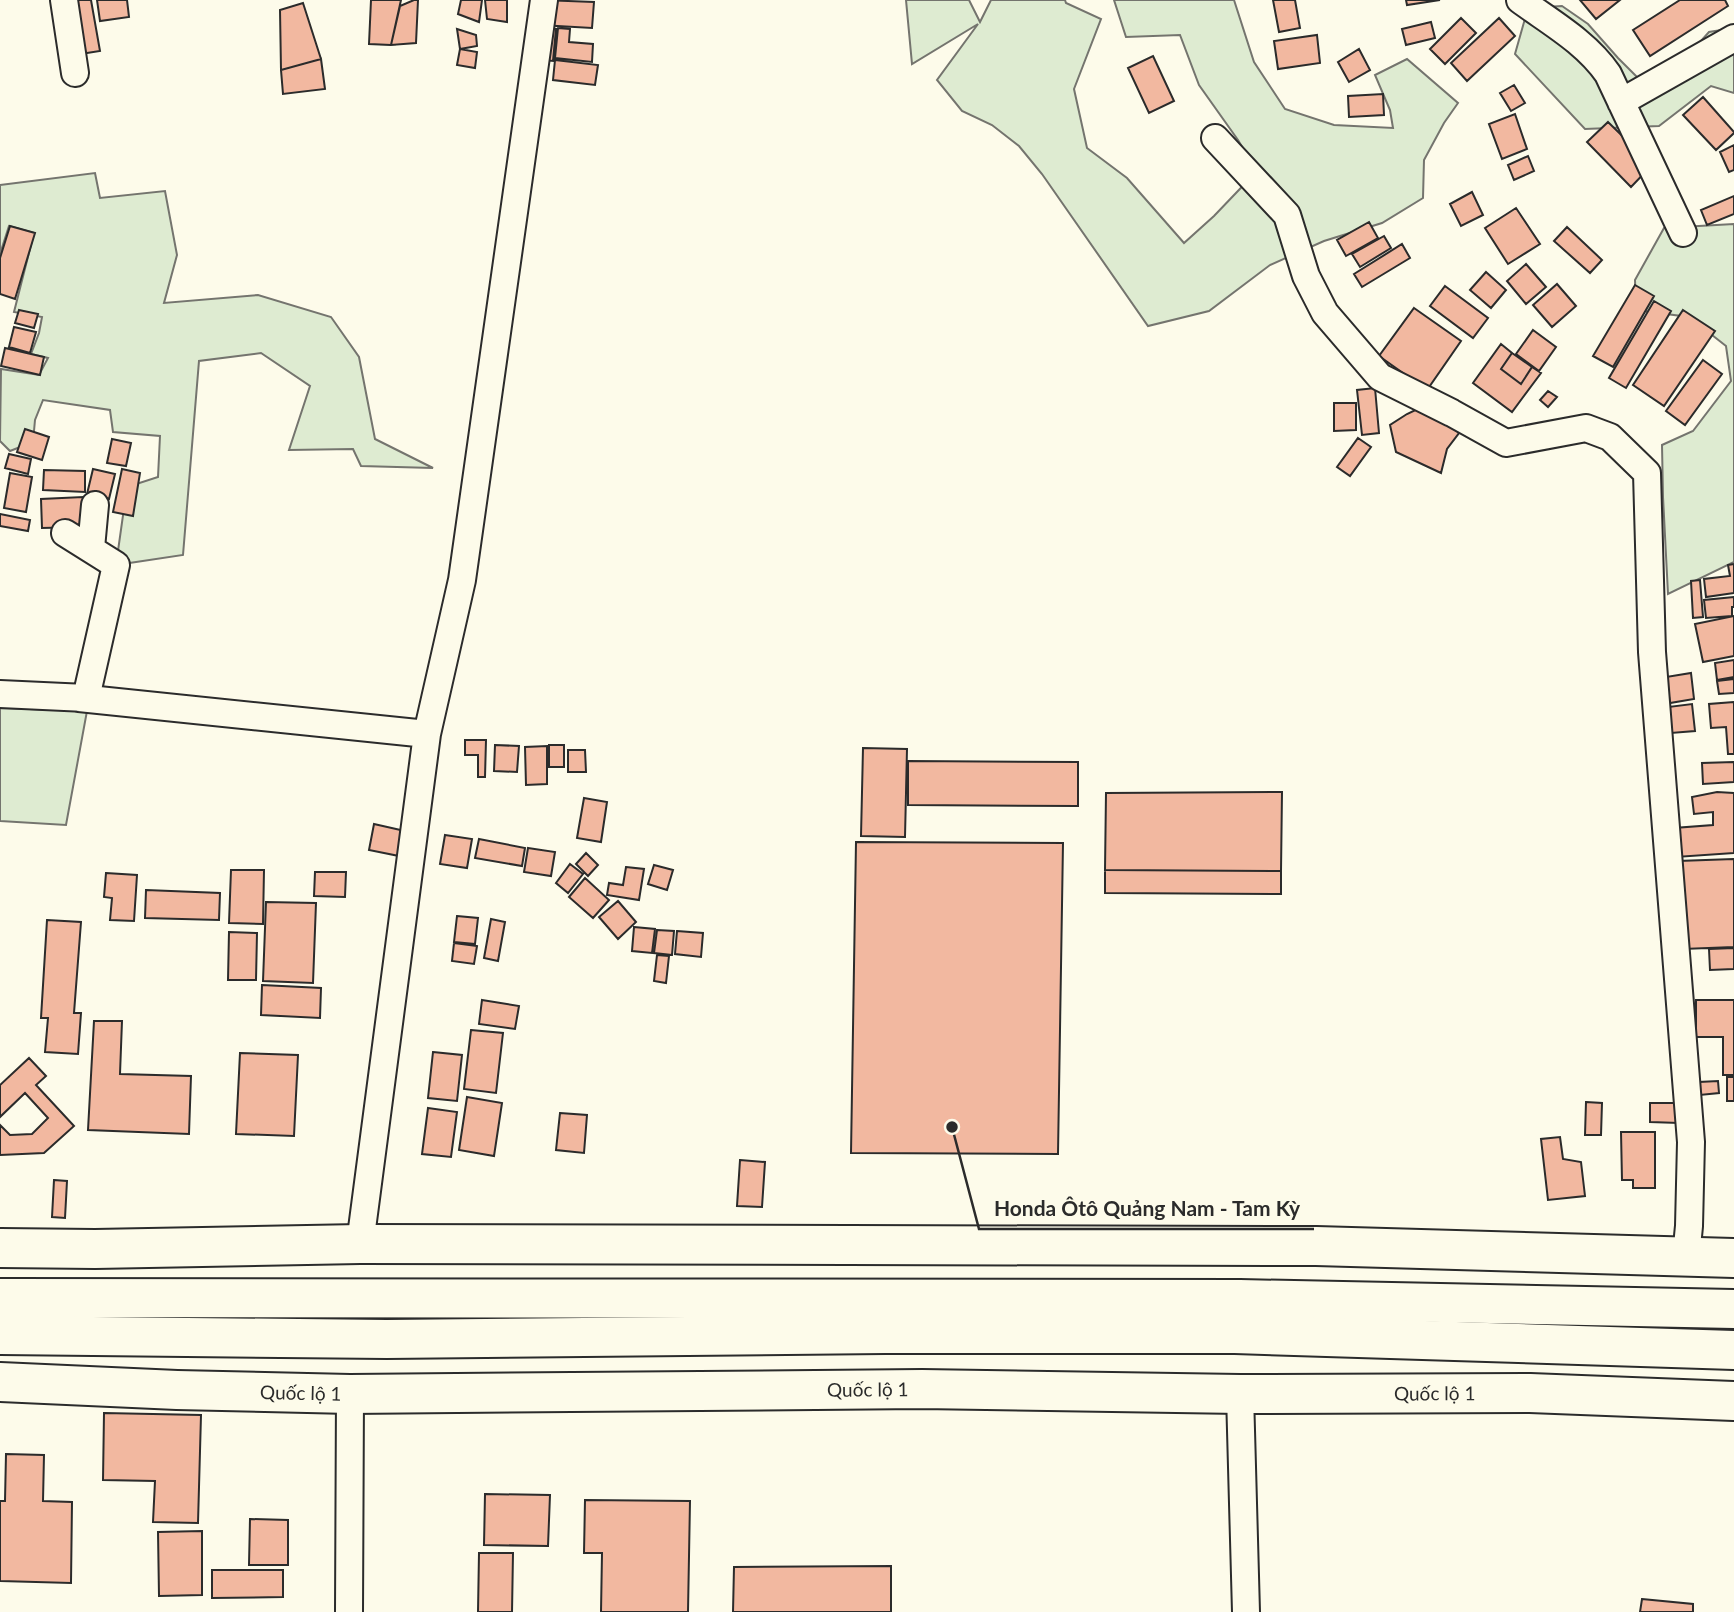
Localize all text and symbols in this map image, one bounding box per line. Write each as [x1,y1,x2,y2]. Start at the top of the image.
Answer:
callout: Honda Ôtô Quảng Nam - Tam Kỳ [979,1187,1314,1229]
text: Honda Ôtô Quảng Nam - Tam Kỳ [994,1195,1301,1220]
street label: Quốc lộ 1 [827,1377,909,1401]
street label: Quốc lộ 1 [260,1380,342,1405]
street label: Quốc lộ 1 [1394,1381,1476,1404]

